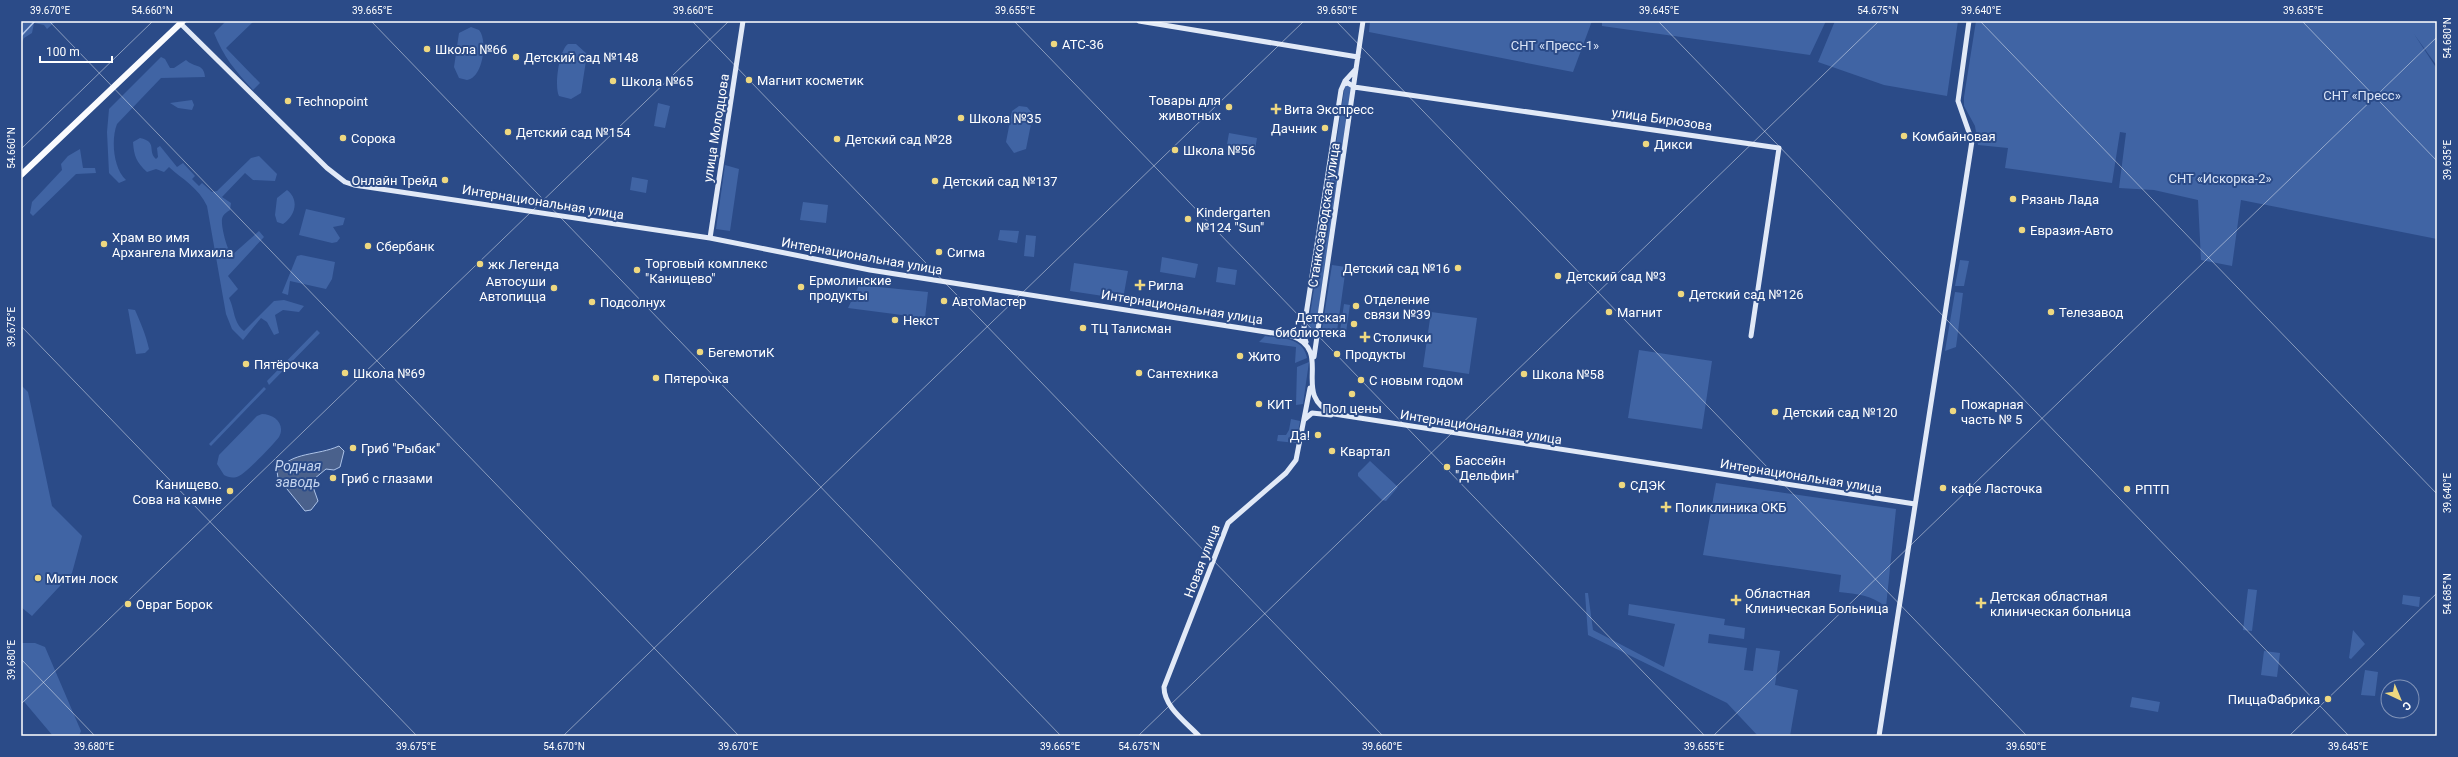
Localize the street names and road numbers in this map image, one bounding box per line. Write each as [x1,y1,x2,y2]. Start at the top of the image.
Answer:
street label: улица Молодцова [700,73,732,183]
street label: улица Бирюзова [1611,105,1713,133]
street label: Станкозаводская улица [1305,142,1343,288]
street label: Интернациональная улица [461,182,625,222]
street label: Интернациональная улица [780,234,944,278]
street label: Интернациональная улица [1100,287,1264,327]
street label: Интернациональная улица [1399,407,1563,447]
street label: Интернациональная улица [1719,456,1883,496]
street label: Новая улица [1181,522,1223,600]

